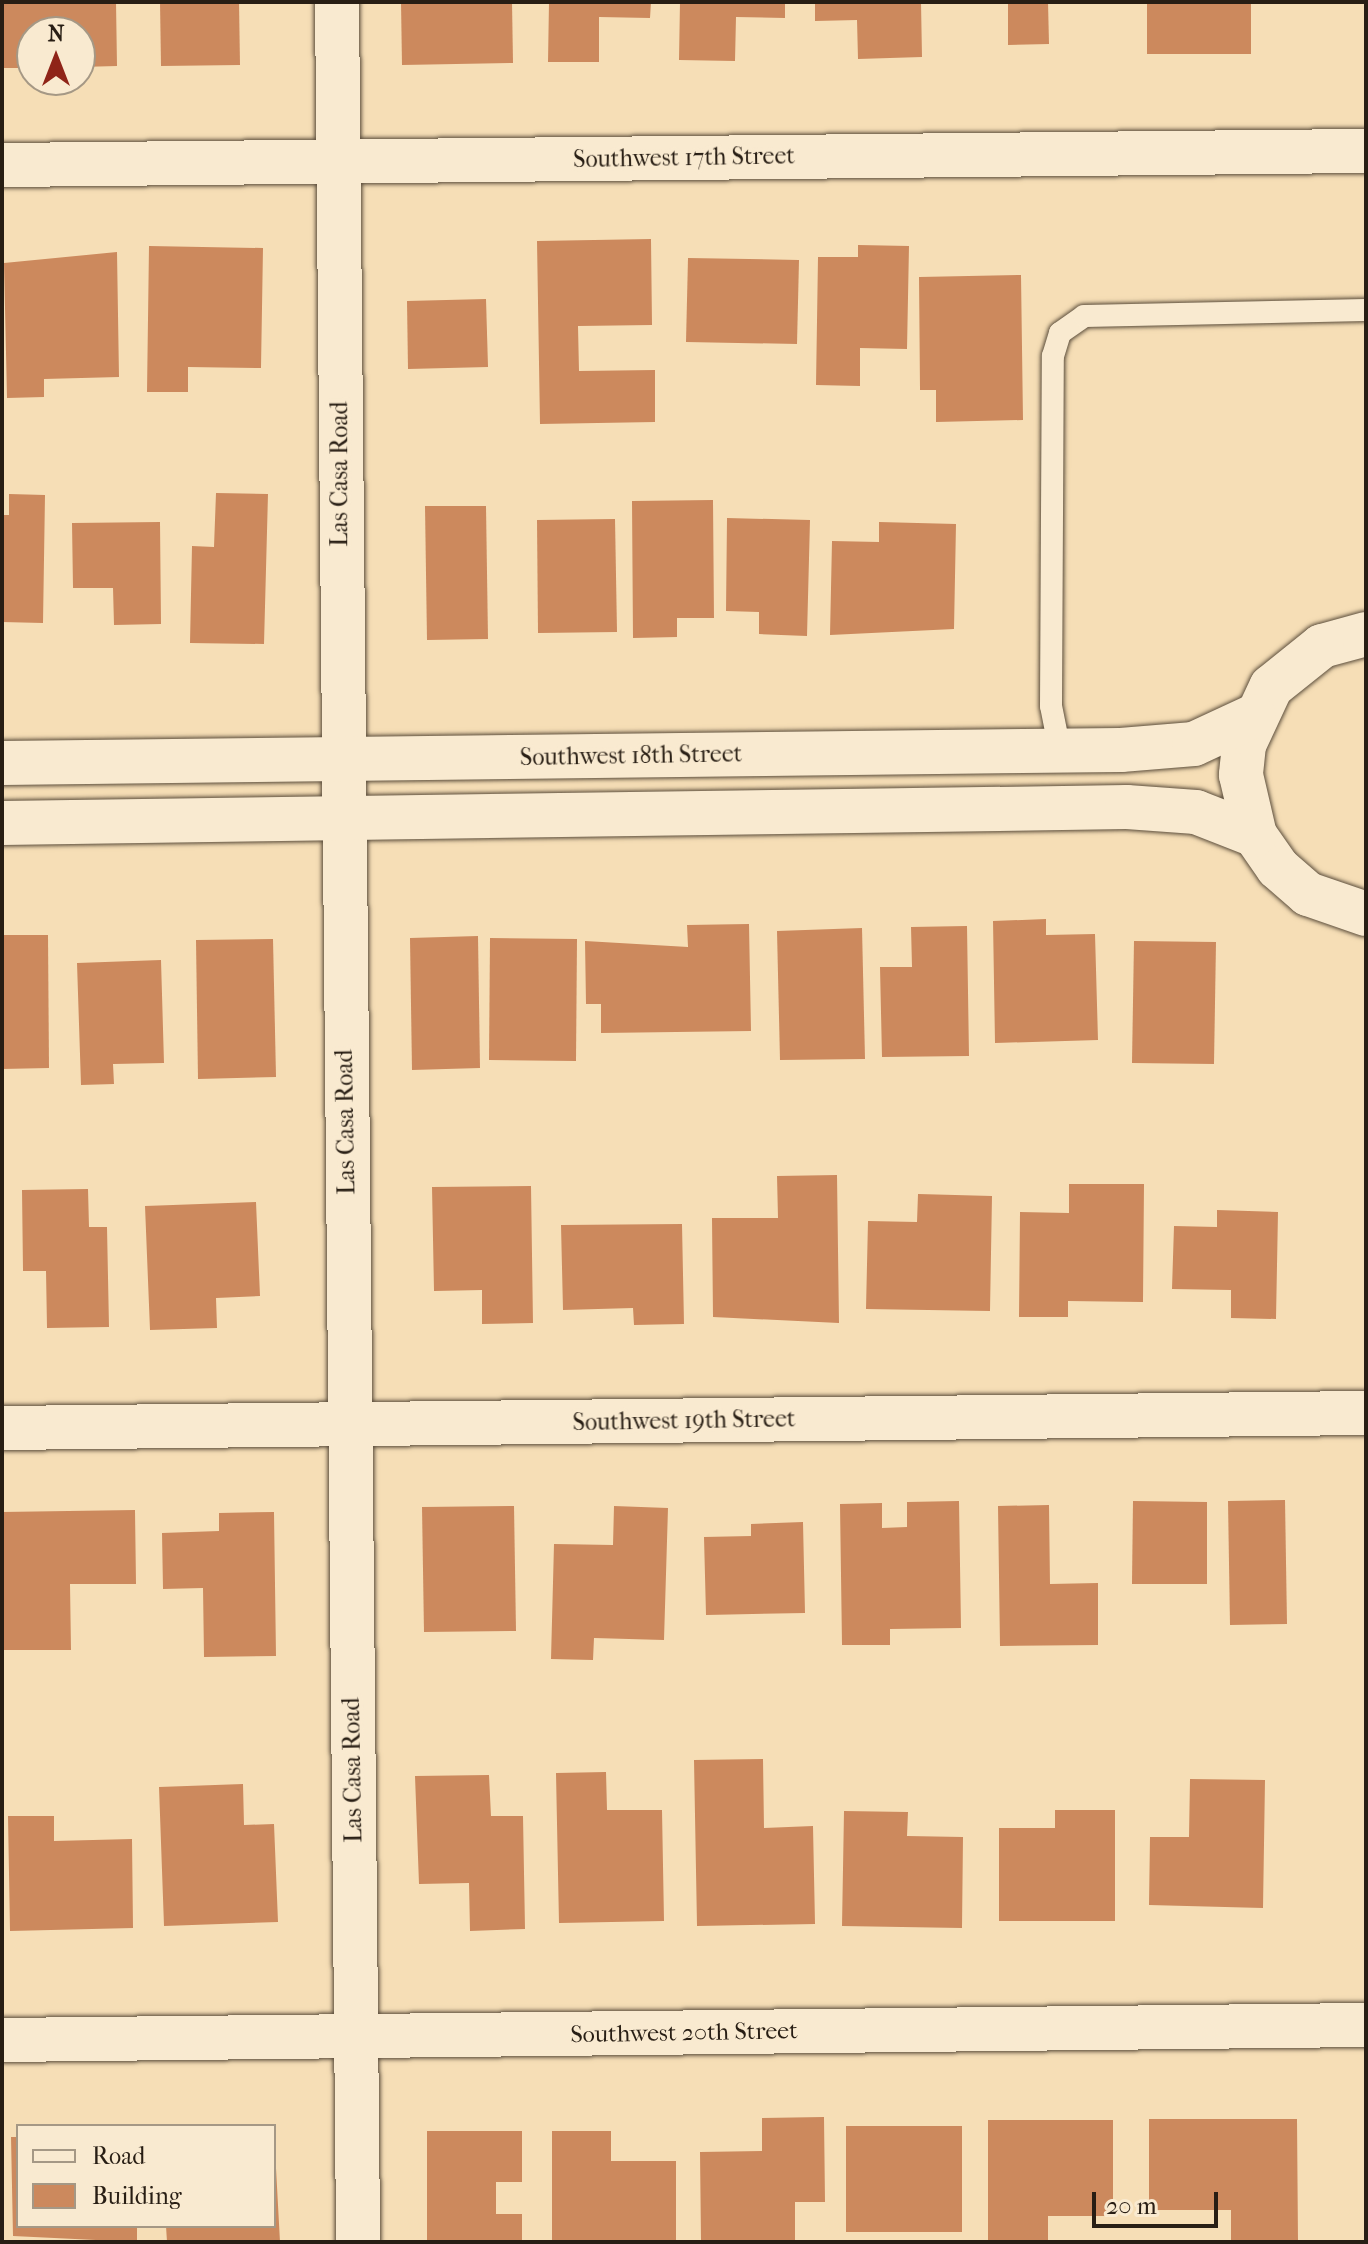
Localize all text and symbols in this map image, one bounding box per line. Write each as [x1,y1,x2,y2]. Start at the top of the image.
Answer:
north arrow [16,16,96,96]
text: N [48,21,64,47]
street label: Southwest 17th Street [573,142,795,174]
street label: Las Casa Road [326,401,354,547]
street label: Southwest 18th Street [520,740,742,772]
street label: Las Casa Road [330,1049,362,1195]
street label: Southwest 19th Street [572,1405,796,1437]
street label: Las Casa Road [337,1697,369,1843]
street label: Southwest 20th Street [570,2017,798,2049]
legend [16,2124,276,2228]
text: Road [92,2142,145,2170]
scale bar [1096,2176,1222,2226]
text: Building [92,2182,182,2210]
text: 20 m [1106,2192,1157,2220]

